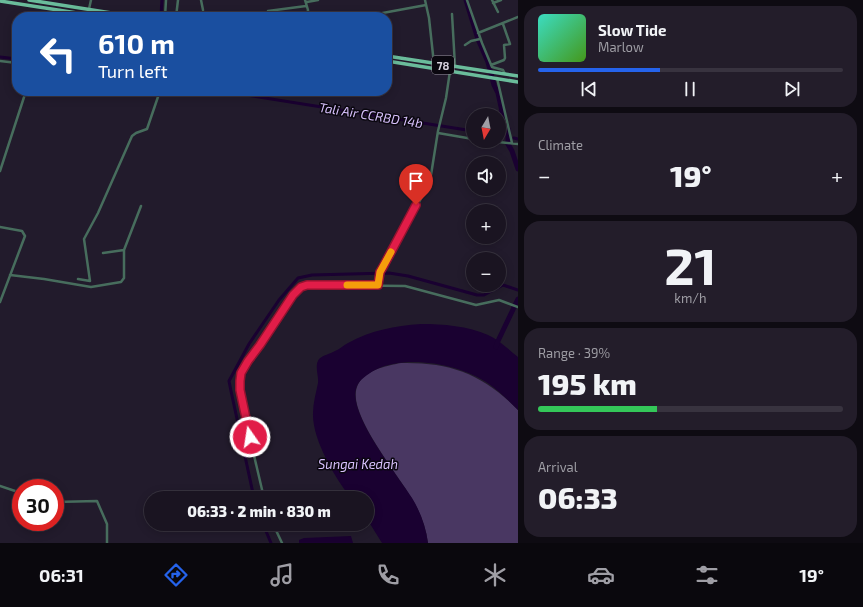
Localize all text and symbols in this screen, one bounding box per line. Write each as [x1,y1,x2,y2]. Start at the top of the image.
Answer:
text: Slow Tide [598,21,666,39]
text: 610 m [98,26,175,60]
icon: left [32,28,84,80]
text: Marlow [598,39,644,55]
road number: 78 [432,56,454,74]
text: Turn left [98,60,168,82]
icon: previous [578,78,600,100]
icon: pause [679,78,701,100]
icon: next [781,78,803,100]
water label: Tali Air CCRBD 14b [318,99,424,131]
north arrow [466,108,506,148]
map controls [466,108,506,292]
text: Climate [538,137,583,153]
button: sound [466,156,506,196]
text: 19° [670,157,712,193]
text: − [538,162,551,188]
text: + [831,162,843,188]
pin [399,164,433,205]
icon: arrive [405,170,427,192]
button: + [466,204,506,244]
text: 21 [664,233,717,295]
button: − [466,252,506,292]
text: km/h [674,290,707,306]
text: Range · 39% [538,345,610,361]
text: 195 km [538,365,637,401]
position arrow [229,416,271,458]
water label: Sungai Kedah [318,456,398,472]
text: Arrival [538,459,578,475]
speed limit sign: 30 [12,479,64,531]
text: 06:33 [538,479,618,515]
text: 06:33 · 2 min · 830 m [187,502,331,520]
icon: directions [162,561,190,589]
icon: music [268,561,296,589]
icon: phone [374,561,402,589]
icon: climate [481,561,509,589]
icon: car [587,561,615,589]
icon: filters [693,561,721,589]
text: 06:31 [39,564,84,586]
text: 19° [799,564,824,586]

